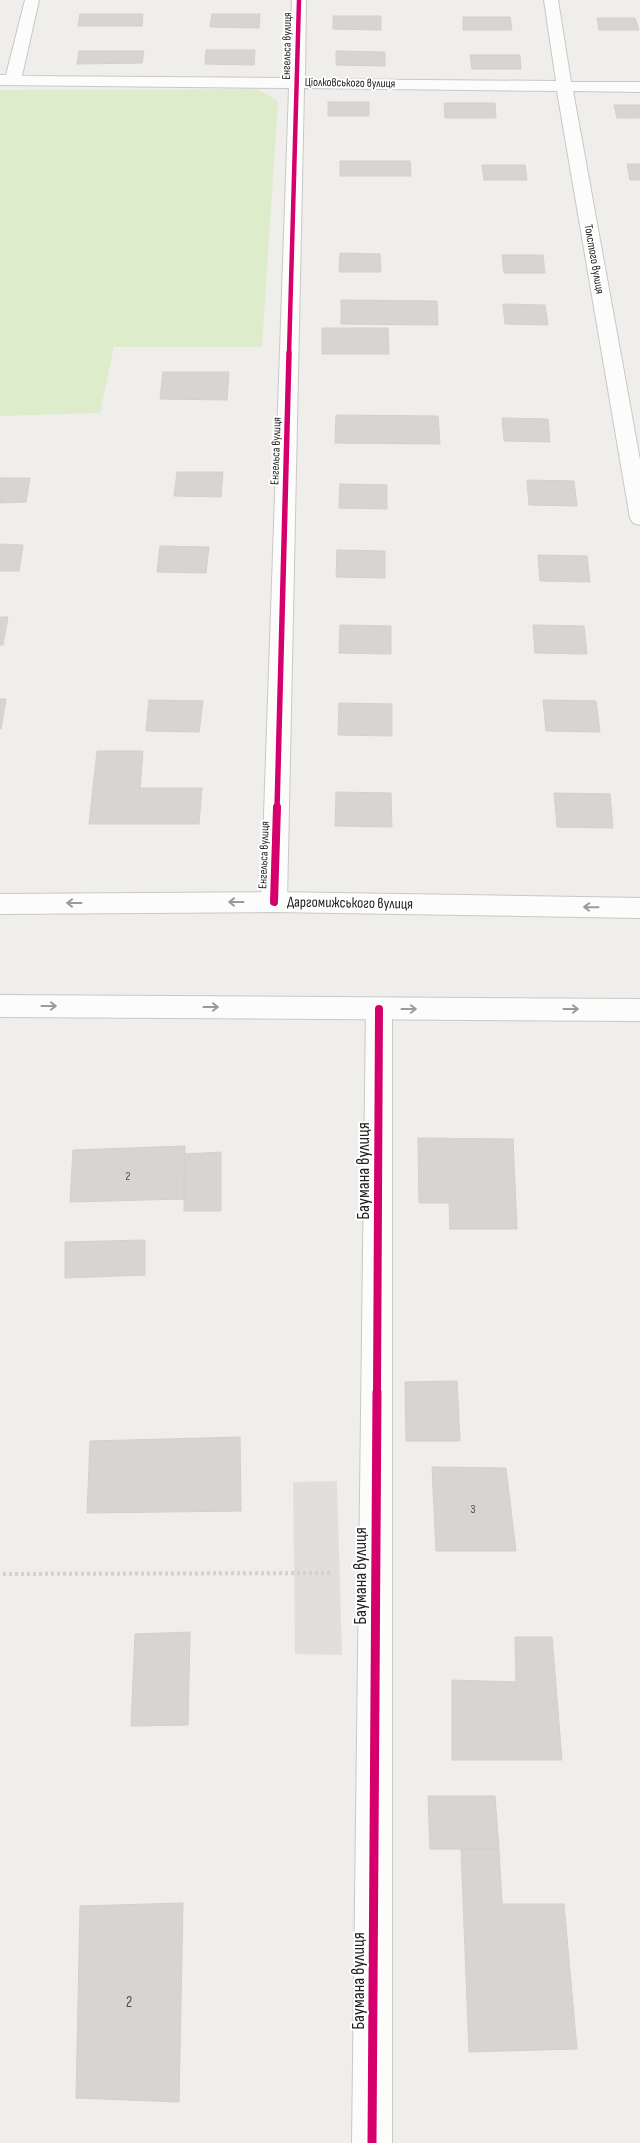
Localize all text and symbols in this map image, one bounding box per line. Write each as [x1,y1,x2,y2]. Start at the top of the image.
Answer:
street label: Енгельса вулиця [279,12,295,80]
street label: Ціолковського вулиця [305,75,396,91]
street label: Толстого вулиця [580,223,608,295]
street label: Енгельса вулиця [267,417,285,485]
street label: Енгельса вулиця [255,821,273,889]
street label: Даргомижського вулиця [287,892,413,914]
one-way arrow [229,897,245,907]
one-way arrow [66,898,82,908]
one-way arrow [584,902,600,912]
one-way arrow [40,1001,56,1011]
one-way arrow [202,1002,219,1012]
one-way arrow [400,1004,416,1014]
one-way arrow [562,1004,579,1014]
street label: Баумана вулиця [353,1122,374,1220]
house number: 2 [126,1169,131,1184]
house number: 3 [470,1502,476,1517]
street label: Баумана вулиця [350,1527,371,1625]
street label: Баумана вулиця [348,1932,369,2030]
house number: 2 [126,1993,132,2012]

